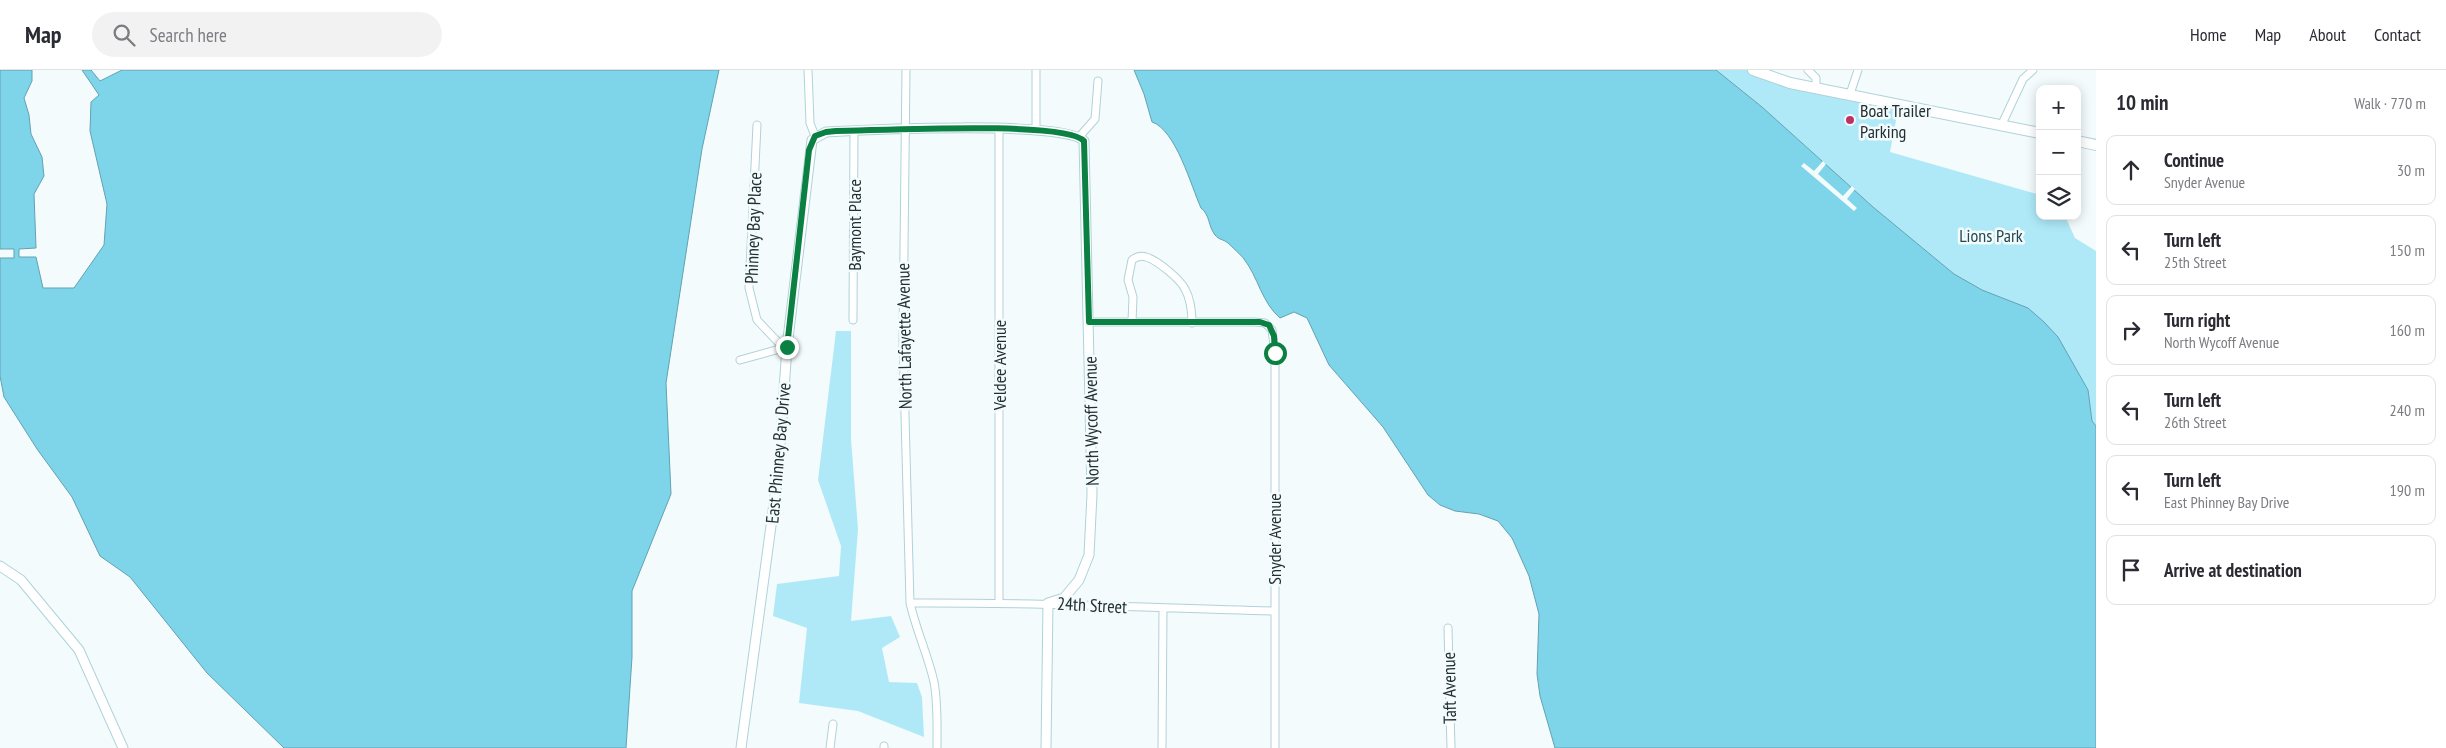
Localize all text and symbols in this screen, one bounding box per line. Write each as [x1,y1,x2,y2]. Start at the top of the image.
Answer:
search box [92,12,442,57]
text: Map [25,19,62,50]
icon: search [110,21,138,49]
text: Search here [150,23,227,47]
text: Home [2190,23,2227,46]
text: Map [2255,23,2281,46]
text: About [2309,23,2346,46]
text: Contact [2374,23,2421,46]
map controls [2036,85,2081,220]
button: + [2036,85,2081,130]
text: 10 min [2116,89,2168,116]
text: Walk · 770 m [2354,93,2426,113]
place label: Boat Trailer Parking [1860,99,1931,143]
marker: Boat Trailer Parking [1844,114,1856,126]
button: − [2036,130,2081,175]
text: Continue [2164,148,2224,172]
icon: ahead [2117,156,2145,184]
text: 30 m [2397,160,2425,180]
street label: Phinney Bay Place [740,172,766,284]
text: Snyder Avenue [2164,172,2245,192]
button: layers [2036,175,2081,220]
street label: Baymont Place [843,179,866,271]
park label: Lions Park [1959,224,2023,247]
text: Turn left [2164,228,2221,252]
icon: left [2117,236,2145,264]
text: 150 m [2390,240,2425,260]
text: 25th Street [2164,252,2226,272]
street label: North Lafayette Avenue [891,263,917,409]
text: Turn right [2164,308,2230,332]
icon: right [2117,316,2145,344]
street label: Veldee Avenue [988,320,1011,411]
text: 160 m [2390,320,2425,340]
text: North Wycoff Avenue [2164,332,2279,352]
route end [776,336,799,359]
route start [1264,342,1287,365]
street label: North Wycoff Avenue [1078,356,1104,486]
street label: East Phinney Bay Drive [760,382,796,524]
text: Turn left [2164,388,2221,412]
icon: left [2117,396,2145,424]
text: 240 m [2390,400,2425,420]
text: 26th Street [2164,412,2226,432]
text: Turn left [2164,468,2221,492]
icon: left [2117,476,2145,504]
text: 190 m [2390,480,2425,500]
text: East Phinney Bay Drive [2164,492,2289,512]
street label: Snyder Avenue [1263,493,1286,585]
icon: arrive [2117,556,2145,584]
text: Arrive at destination [2164,558,2302,582]
street label: 24th Street [1056,592,1128,618]
street label: Taft Avenue [1437,652,1461,724]

